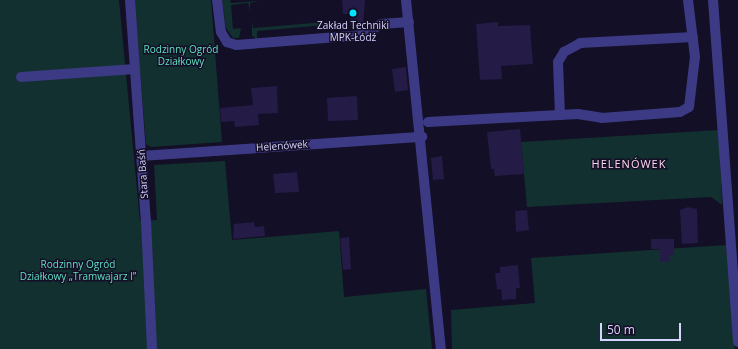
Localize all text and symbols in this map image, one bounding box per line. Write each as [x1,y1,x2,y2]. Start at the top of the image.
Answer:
marker: Zakład Techniki MPK-Łódź [348,8,358,18]
place label: Zakład Techniki MPK-Łódź [317,19,389,42]
park label: Rodzinny Ogród Działkowy [144,43,218,66]
street label: Helenówek [256,138,308,154]
street label: Stara Baśń [135,149,151,199]
district label: HELENÓWEK [592,157,666,171]
park label: Rodzinny Ogród Działkowy „Tramwajarz I” [20,258,136,282]
scale bar [602,315,683,341]
text: 50 m [607,321,635,338]

